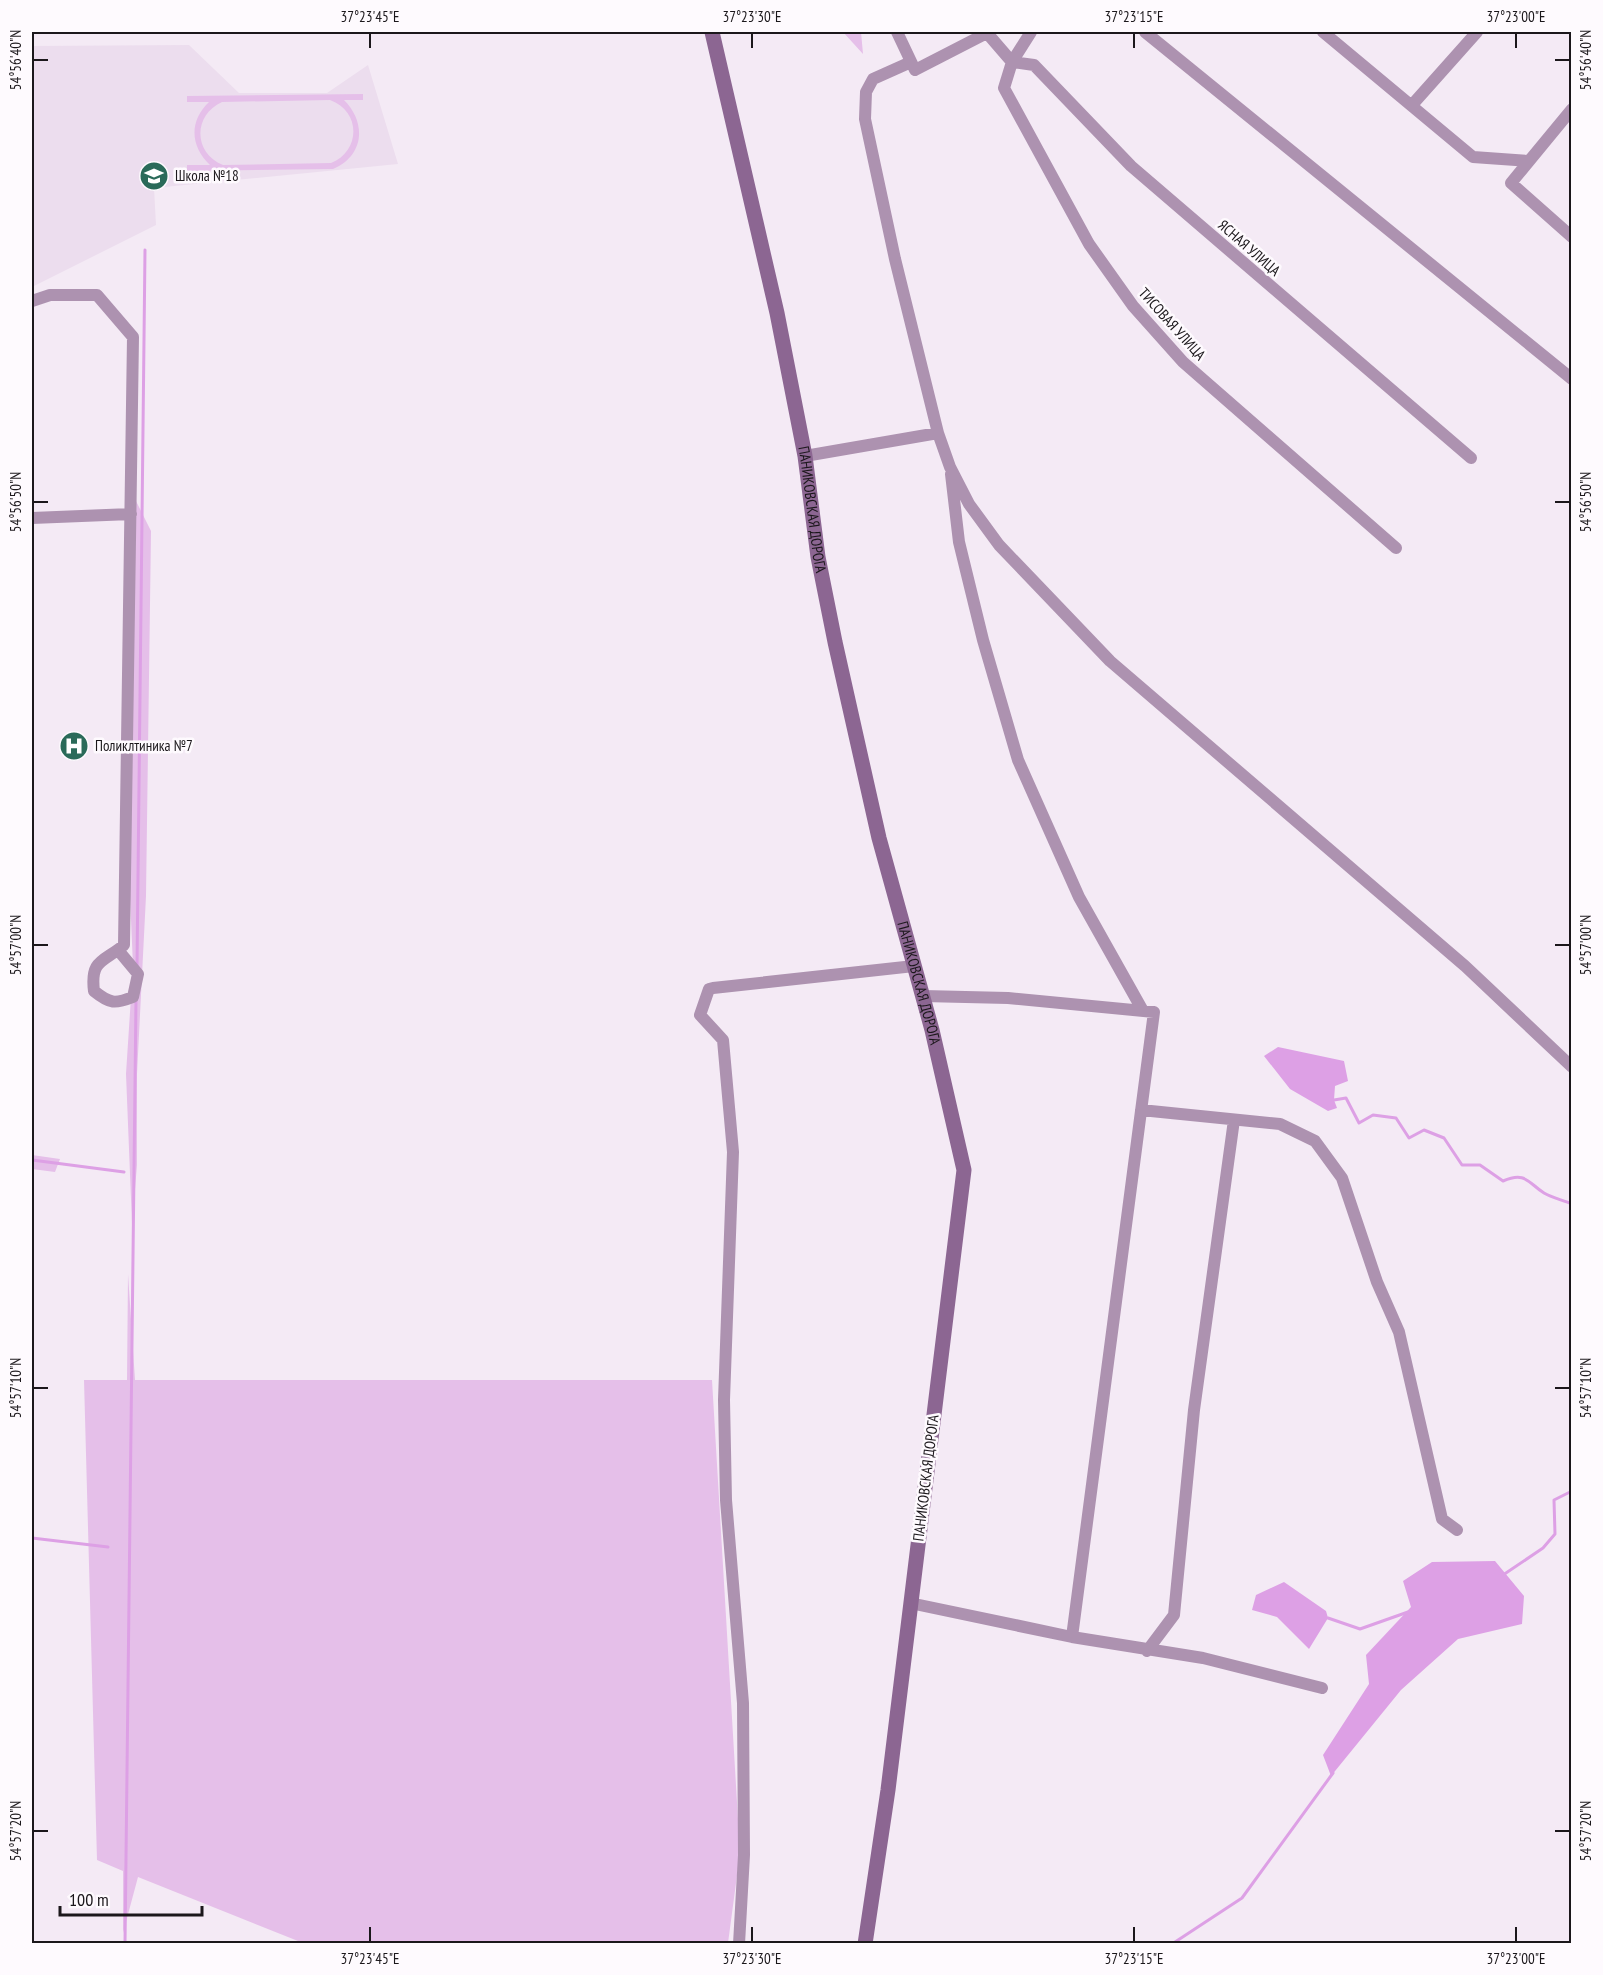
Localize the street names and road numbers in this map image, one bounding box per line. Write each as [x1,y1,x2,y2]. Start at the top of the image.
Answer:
street label: ЯСНАЯ УЛИЦА [1214,215,1285,280]
street label: ТИСОВАЯ УЛИЦА [1135,283,1211,365]
street label: ПАНИКОВСКАЯ ДОРОГА [794,444,831,575]
street label: ПАНИКОВСКАЯ ДОРОГА [893,919,945,1048]
street label: ПАНИКОВСКАЯ ДОРОГА [908,1413,943,1542]

